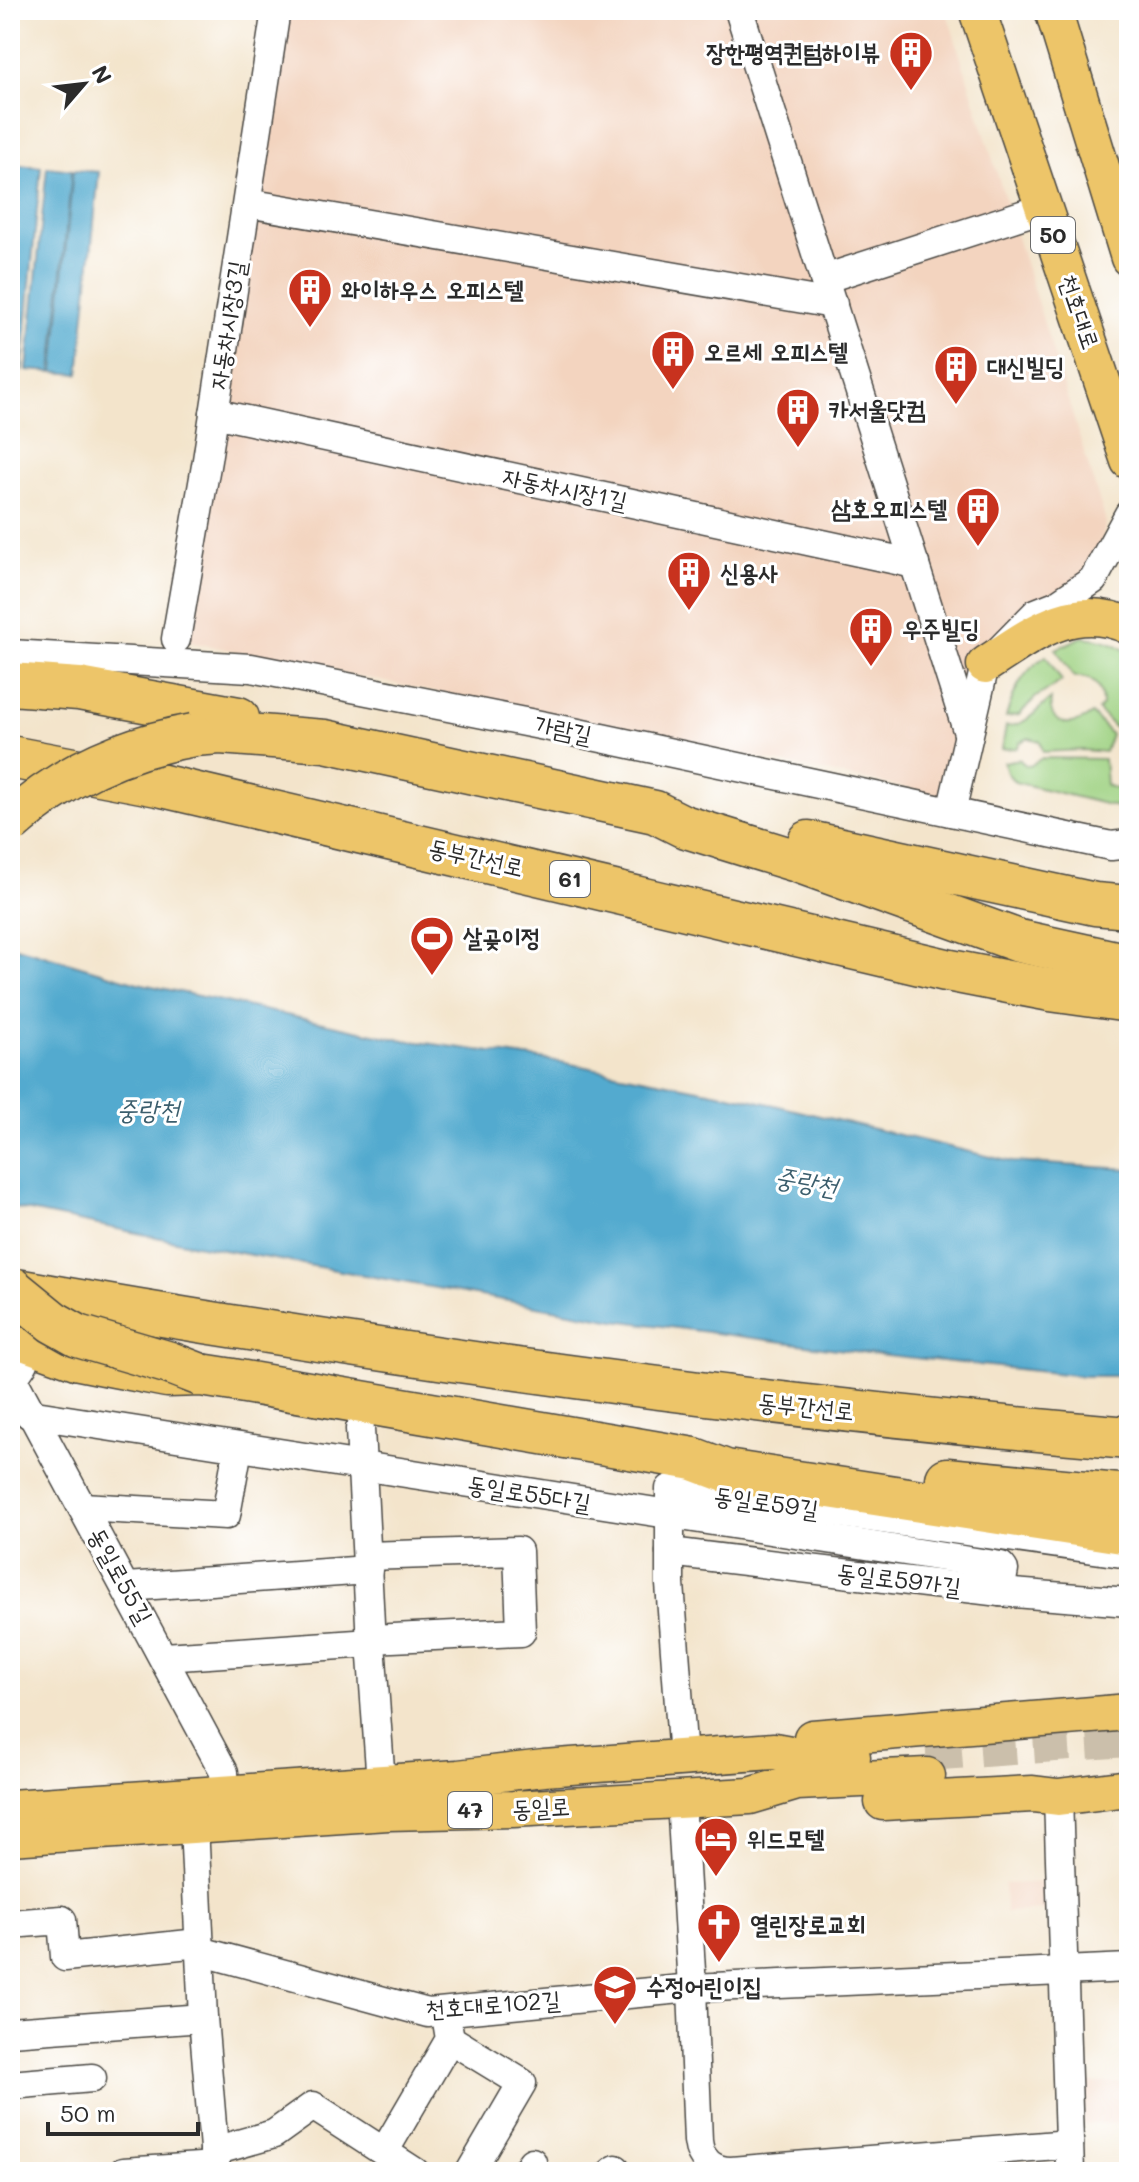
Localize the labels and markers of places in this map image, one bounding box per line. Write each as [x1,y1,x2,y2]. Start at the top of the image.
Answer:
building icon: 장한평역퀀텀하이뷰 [887,29,935,92]
place label: 장한평역퀀텀하이뷰 [706,36,880,67]
building icon: 와이하우스 오피스텔 [286,266,334,329]
place label: 와이하우스 오피스텔 [341,273,524,304]
building icon: 오르세 오피스텔 [649,328,697,391]
place label: 오르세 오피스텔 [704,335,849,366]
building icon: 대신빌딩 [932,343,980,406]
place label: 대신빌딩 [987,350,1064,381]
building icon: 카서울닷컴 [774,386,822,449]
place label: 카서울닷컴 [829,393,926,424]
building icon: 삼호오피스텔 [954,485,1002,548]
place label: 삼호오피스텔 [831,492,948,523]
building icon: 신용사 [665,549,713,612]
place label: 신용사 [720,556,778,587]
building icon: 우주빌딩 [847,605,895,668]
place label: 우주빌딩 [902,612,979,643]
sports icon: 살곶이정 [408,914,456,977]
place label: 살곶이정 [463,921,540,952]
hotel icon: 위드모텔 [692,1815,740,1878]
place label: 위드모텔 [747,1822,825,1853]
church icon: 열린장로교회 [695,1901,743,1964]
place label: 열린장로교회 [750,1908,866,1939]
school or university icon: 수정어린이집 [591,1963,639,2026]
place label: 수정어린이집 [646,1970,762,2001]

